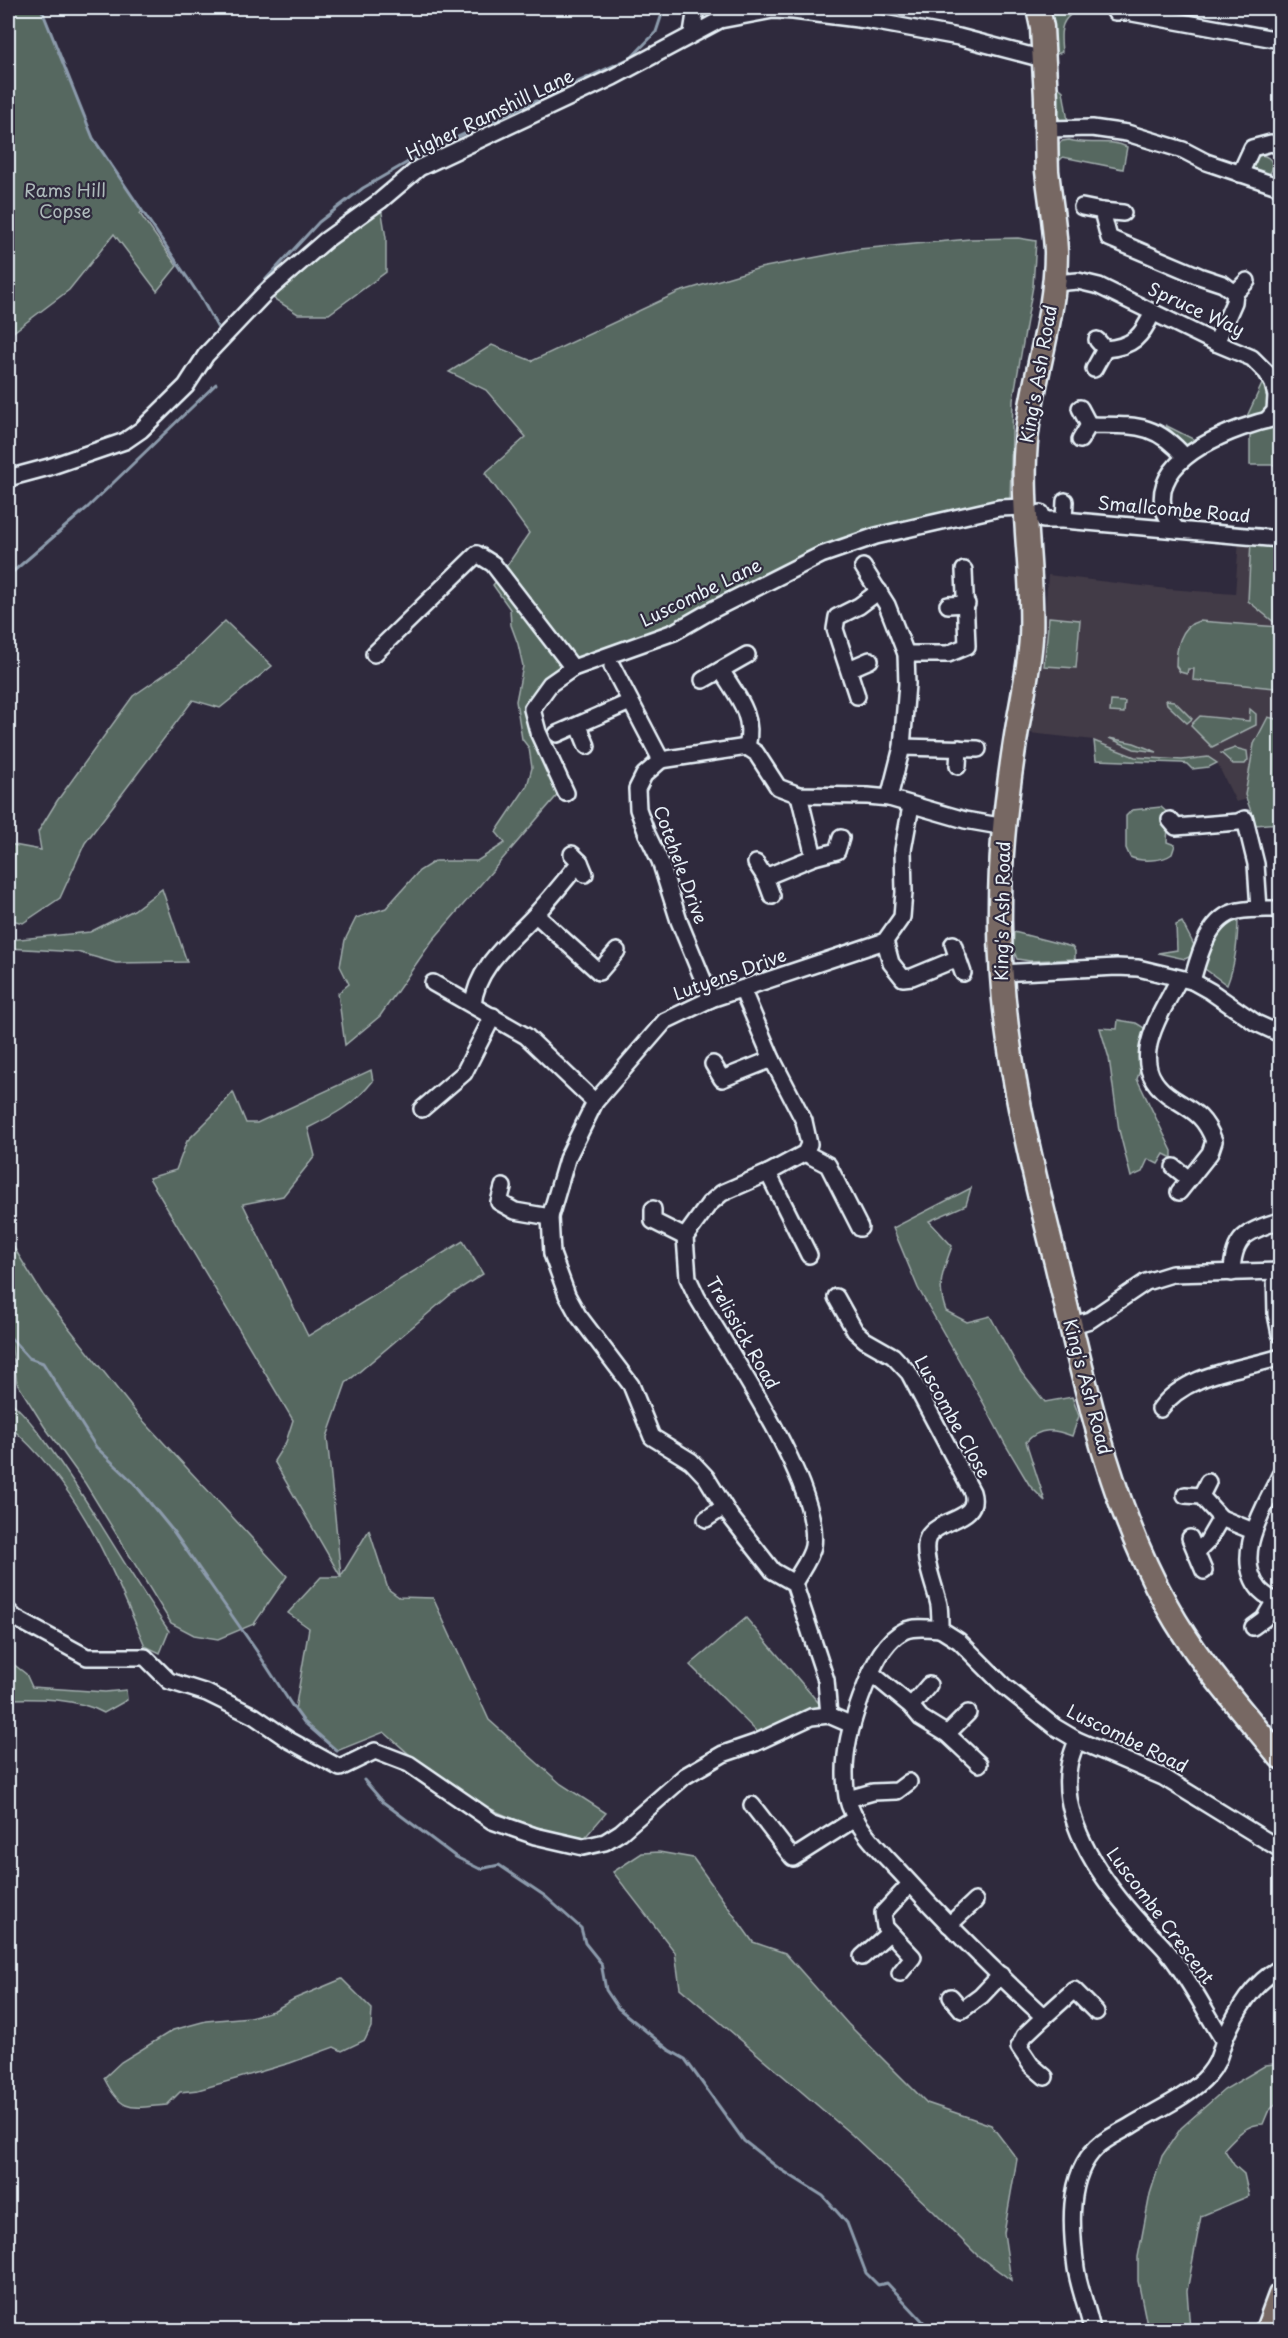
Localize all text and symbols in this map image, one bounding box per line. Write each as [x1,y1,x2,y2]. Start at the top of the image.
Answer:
street label: Higher Ramshill Lane [401,61,578,166]
park label: Rams Hill Copse [24,176,106,224]
street label: Spruce Way [1144,274,1250,343]
street label: King's Ash Road [1012,303,1063,445]
street label: Smallcombe Road [1097,488,1252,529]
street label: Luscombe Lane [635,551,766,633]
street label: Cotehele Drive [647,801,715,928]
street label: King's Ash Road [987,841,1016,981]
street label: Lutyens Drive [669,941,790,1007]
street label: Trelissick Road [700,1271,787,1394]
street label: King's Ash Road [1057,1316,1120,1458]
street label: Luscombe Close [908,1350,998,1482]
street label: Luscombe Road [1062,1697,1193,1779]
street label: Luscombe Crescent [1101,1841,1222,1989]

